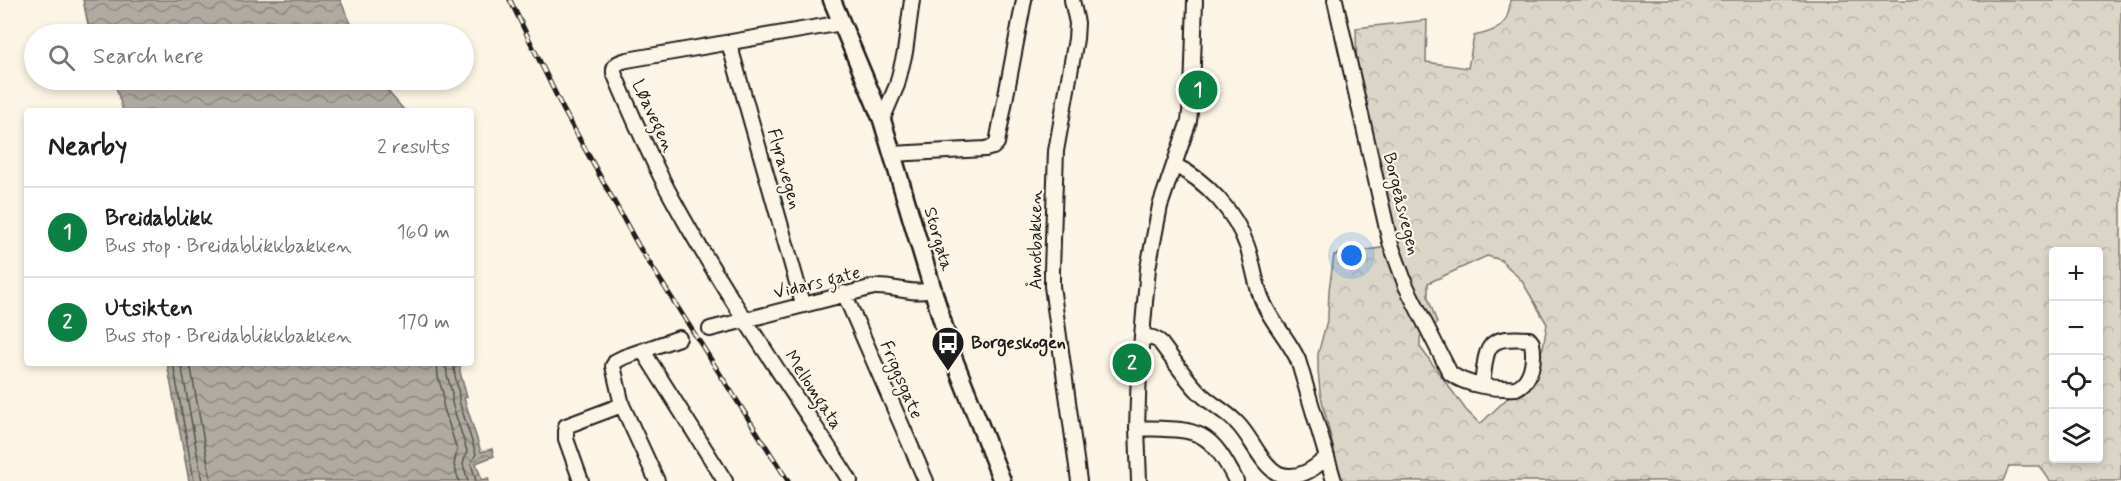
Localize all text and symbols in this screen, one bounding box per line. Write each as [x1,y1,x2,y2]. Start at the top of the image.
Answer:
search box [24,24,474,90]
icon: search [45,41,78,74]
text: Search here [93,43,204,71]
pin: 1 [1178,68,1218,112]
street label: Løavegen [624,76,680,157]
street label: Flyravegen [760,126,807,212]
text: Nearby [48,130,127,164]
text: 2 results [377,134,450,161]
street label: Borgeåsvegen [1376,150,1425,258]
street label: Åmotbakken [1024,190,1048,290]
street label: Storgata [917,204,959,274]
text: Breidablikk [105,205,213,233]
text: 1 [63,219,72,246]
text: 160 m [397,219,450,246]
text: Bus stop · Breidablikkbakken [105,233,352,260]
your location [1337,241,1366,270]
map controls [2049,247,2103,463]
button: + [2049,247,2103,301]
street label: Vidars gate [771,261,863,307]
text: Utsikten [105,295,193,323]
button: − [2049,301,2103,355]
text: 2 [63,309,72,336]
text: 170 m [398,309,450,336]
text: Bus stop · Breidablikkbakken [105,323,352,350]
bus stop icon: Borgeskogen [930,325,966,372]
place label: Borgeskogen [971,331,1066,357]
street label: Friggsgate [873,337,928,423]
pin: 2 [1112,340,1152,386]
street label: Mellomgata [777,346,848,435]
button: locate [2049,355,2103,409]
button: layers [2049,409,2103,463]

